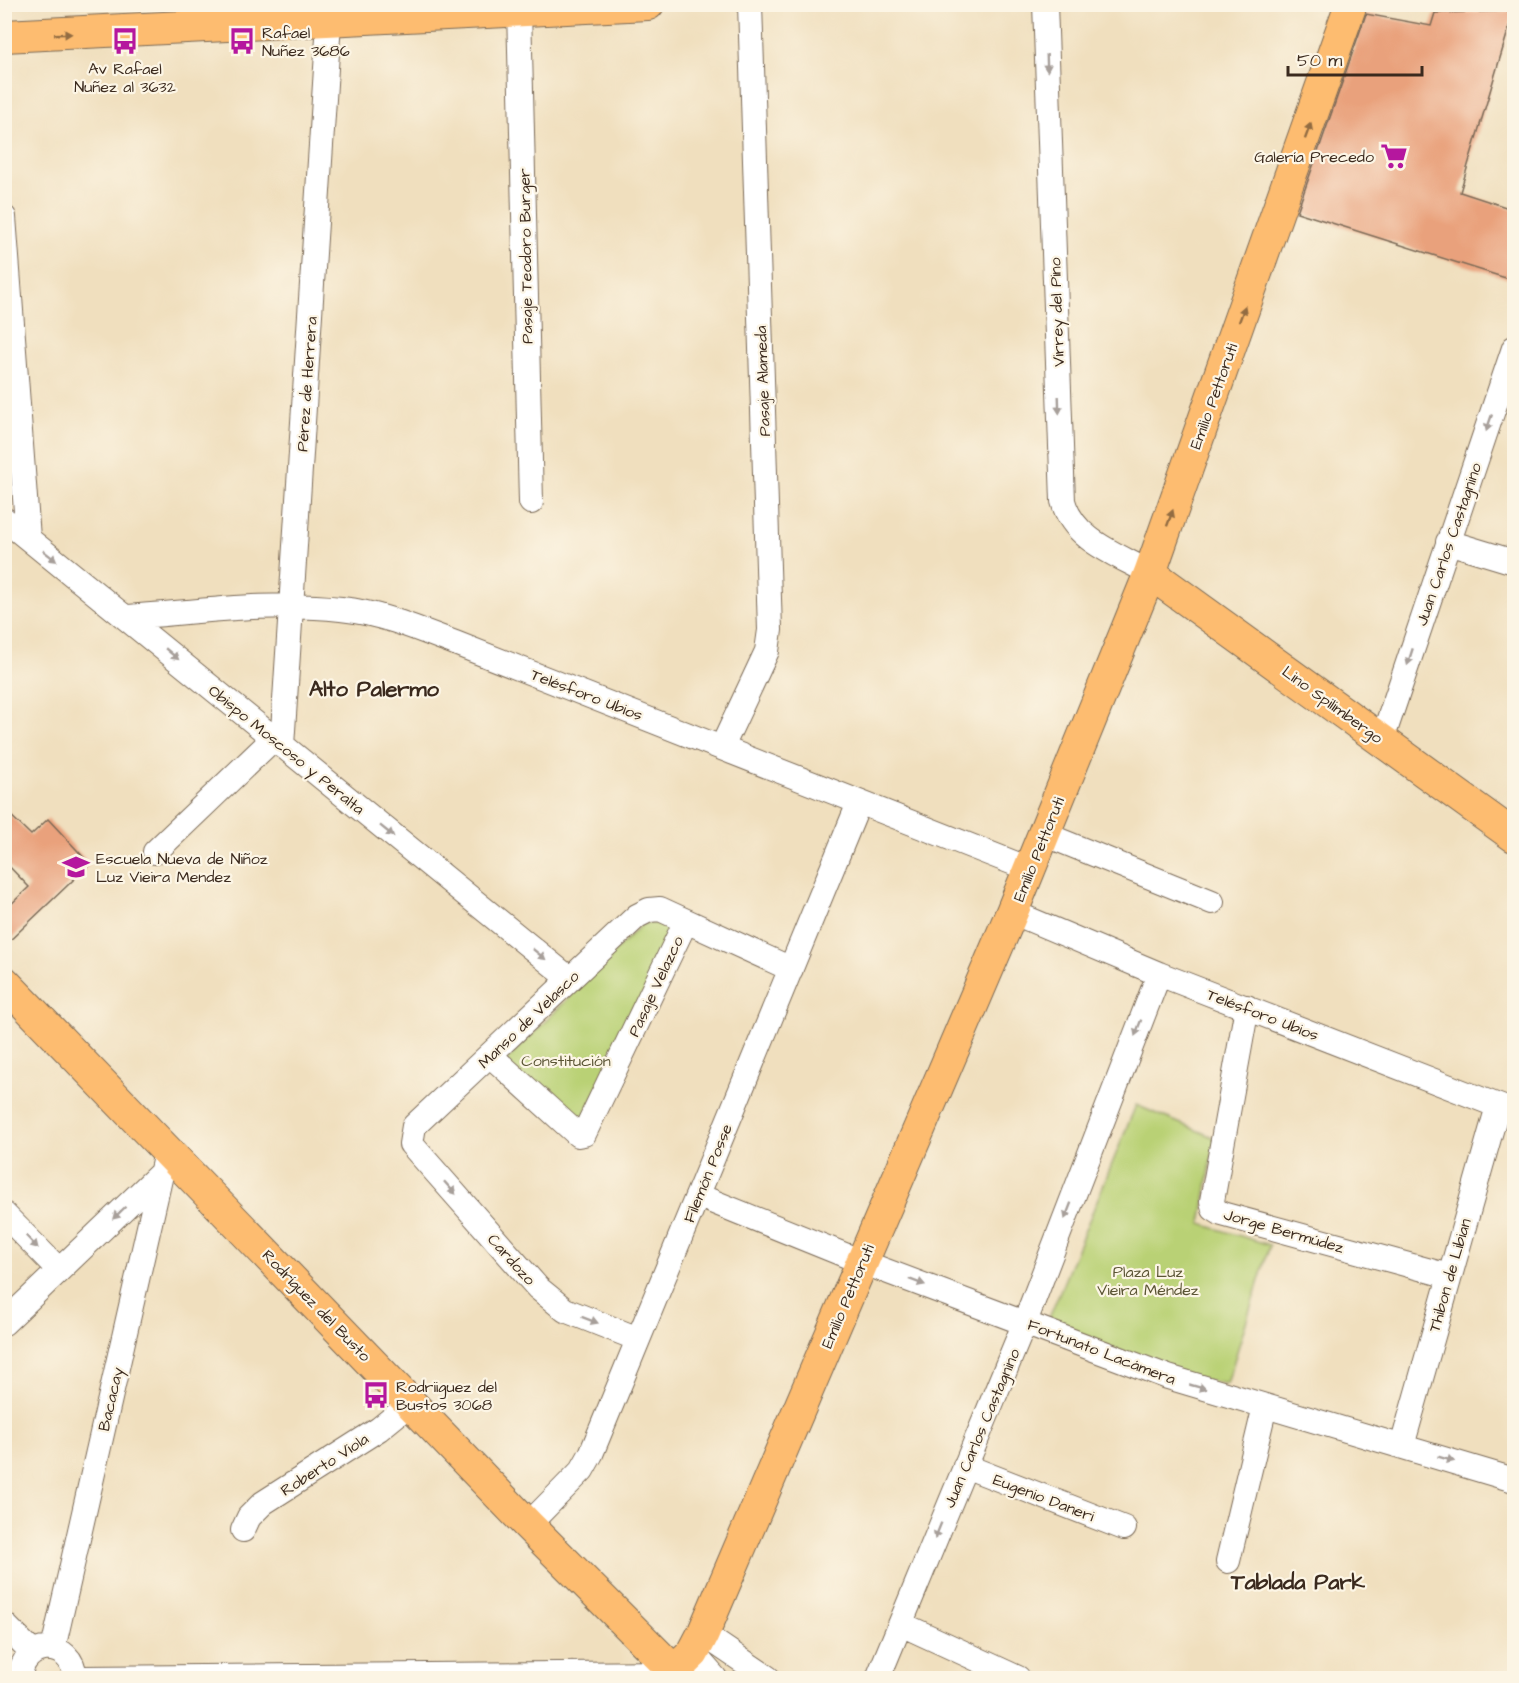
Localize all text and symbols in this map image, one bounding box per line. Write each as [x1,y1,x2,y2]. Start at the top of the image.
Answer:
place label: Rafael Nuñez 3686 [262,22,350,62]
bus stop icon: Av Rafael Nuñez al 3632 [110,26,140,56]
bus stop icon: Rafael Nuñez 3686 [227,26,257,56]
one-way arrow [53,29,72,38]
scale bar [1288,39,1422,77]
text: 50 m [1297,48,1342,73]
one-way arrow [1042,53,1051,72]
place label: Av Rafael Nuñez al 3632 [74,58,176,98]
one-way arrow [1303,121,1313,139]
supermarket icon: Galería Precedo [1379,141,1409,171]
place label: Galería Precedo [1254,146,1374,168]
street label: Pasaje Teodoro Burger [513,168,540,344]
street label: Virrey del Pino [1044,257,1071,367]
one-way arrow [1238,305,1248,323]
street label: Pérez de Herrera [291,316,323,452]
street label: Pasaje Alameda [750,325,776,437]
street label: Emilio Pettoruti [1185,340,1244,452]
one-way arrow [1054,395,1064,414]
one-way arrow [1483,414,1493,432]
street label: Juan Carlos Castagnino [1411,460,1488,629]
one-way arrow [1166,509,1176,527]
one-way arrow [42,549,58,562]
one-way arrow [164,647,179,660]
one-way arrow [1405,648,1414,666]
street label: Lino Spilimbergo [1277,661,1387,750]
street label: Telésforo Ubios [528,664,646,726]
district label: Alto Palermo [309,674,440,705]
street label: Obispo Moscoso y Peralta [203,680,369,821]
street label: Emilio Pettoruti [1008,793,1070,905]
one-way arrow [379,825,395,838]
place label: Escuela Nueva de Niñoz Luz Vieira Mendez [96,848,268,888]
school or university icon: Escuela Nueva de Niñoz Luz Vieira Mendez [61,852,91,882]
street label: Pasaje Velazco [623,932,689,1040]
one-way arrow [531,947,546,960]
street label: Manso de Velasco [473,966,584,1074]
street label: Telésforo Ubios [1204,984,1322,1046]
one-way arrow [1132,1020,1142,1038]
park label: Constitución [521,1050,611,1072]
street label: Filemón Posse [678,1121,738,1226]
one-way arrow [443,1180,456,1195]
one-way arrow [1063,1202,1073,1220]
street label: Jorge Bermúdez [1221,1203,1346,1260]
one-way arrow [112,1206,126,1220]
street label: Thibon de Libian [1423,1216,1477,1335]
street label: Cardozo [482,1229,540,1290]
one-way arrow [25,1234,39,1249]
street label: Emilio Pettoruti [816,1240,880,1352]
street label: Rodríguez del Busto [256,1245,376,1367]
park label: Plaza Luz Vieira Méndez [1097,1261,1199,1301]
one-way arrow [908,1278,926,1288]
street label: Fortunato Lacámera [1024,1314,1179,1390]
one-way arrow [581,1316,599,1325]
street label: Juan Carlos Castagnino [938,1345,1026,1512]
street label: Bacacay [93,1365,130,1434]
place label: Rodriiguez del Bustos 3068 [396,1376,497,1416]
bus stop icon: Rodriiguez del Bustos 3068 [361,1380,391,1410]
one-way arrow [1189,1383,1207,1392]
street label: Roberto Viola [276,1428,373,1502]
one-way arrow [1437,1455,1455,1464]
street label: Eugenio Daneri [990,1469,1098,1528]
one-way arrow [933,1523,943,1541]
district label: Tablada Park [1230,1567,1366,1598]

